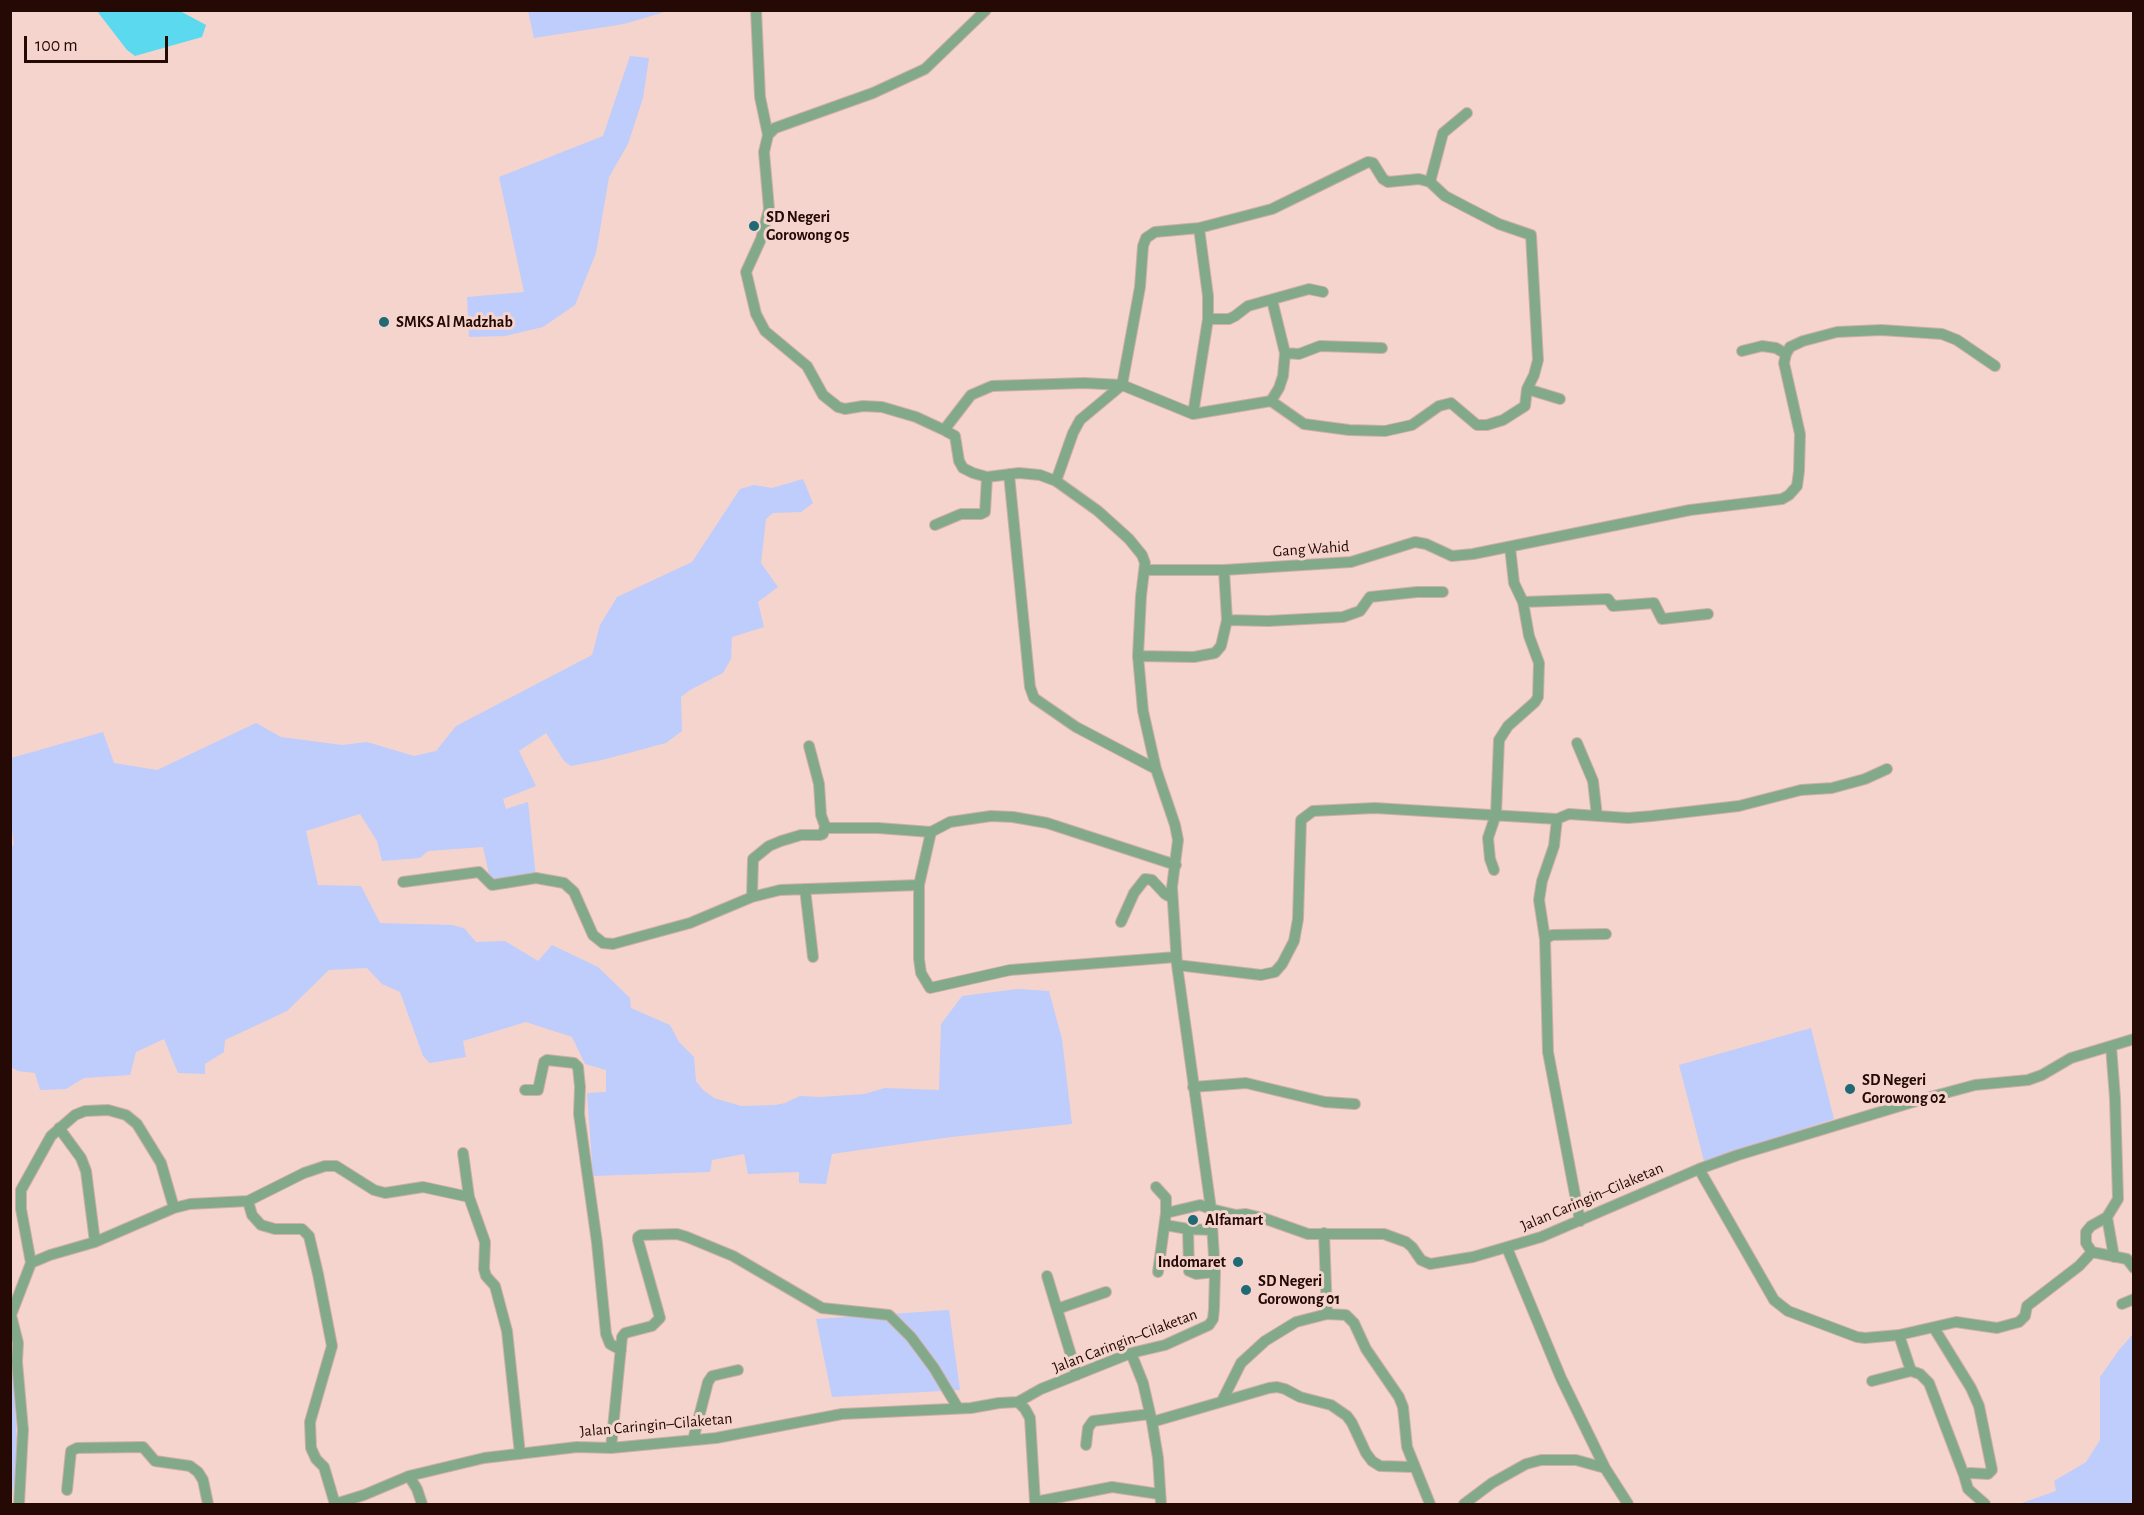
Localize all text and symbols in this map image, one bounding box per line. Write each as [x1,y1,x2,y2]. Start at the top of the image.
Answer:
scale bar [27,24,171,62]
text: 100 m [35,37,78,55]
place label: SD Negeri Gorowong 05 [766,207,849,245]
marker: SD Negeri Gorowong 05 [747,219,761,233]
place label: SMKS Al Madzhab [396,312,513,332]
marker: SMKS Al Madzhab [377,315,391,329]
street label: Gang Wahid [1272,537,1350,561]
place label: SD Negeri Gorowong 02 [1862,1070,1946,1108]
marker: SD Negeri Gorowong 02 [1843,1082,1857,1096]
street label: Jalan Caringin–Cilaketan [1518,1158,1666,1236]
place label: Alfamart [1205,1210,1263,1230]
marker: Alfamart [1186,1213,1200,1227]
place label: Indomaret [1158,1252,1226,1272]
marker: Indomaret [1231,1255,1245,1269]
place label: SD Negeri Gorowong 01 [1258,1271,1340,1309]
marker: SD Negeri Gorowong 01 [1239,1283,1253,1297]
street label: Jalan Caringin–Cilaketan [1050,1305,1200,1377]
street label: Jalan Caringin–Cilaketan [579,1409,733,1441]

